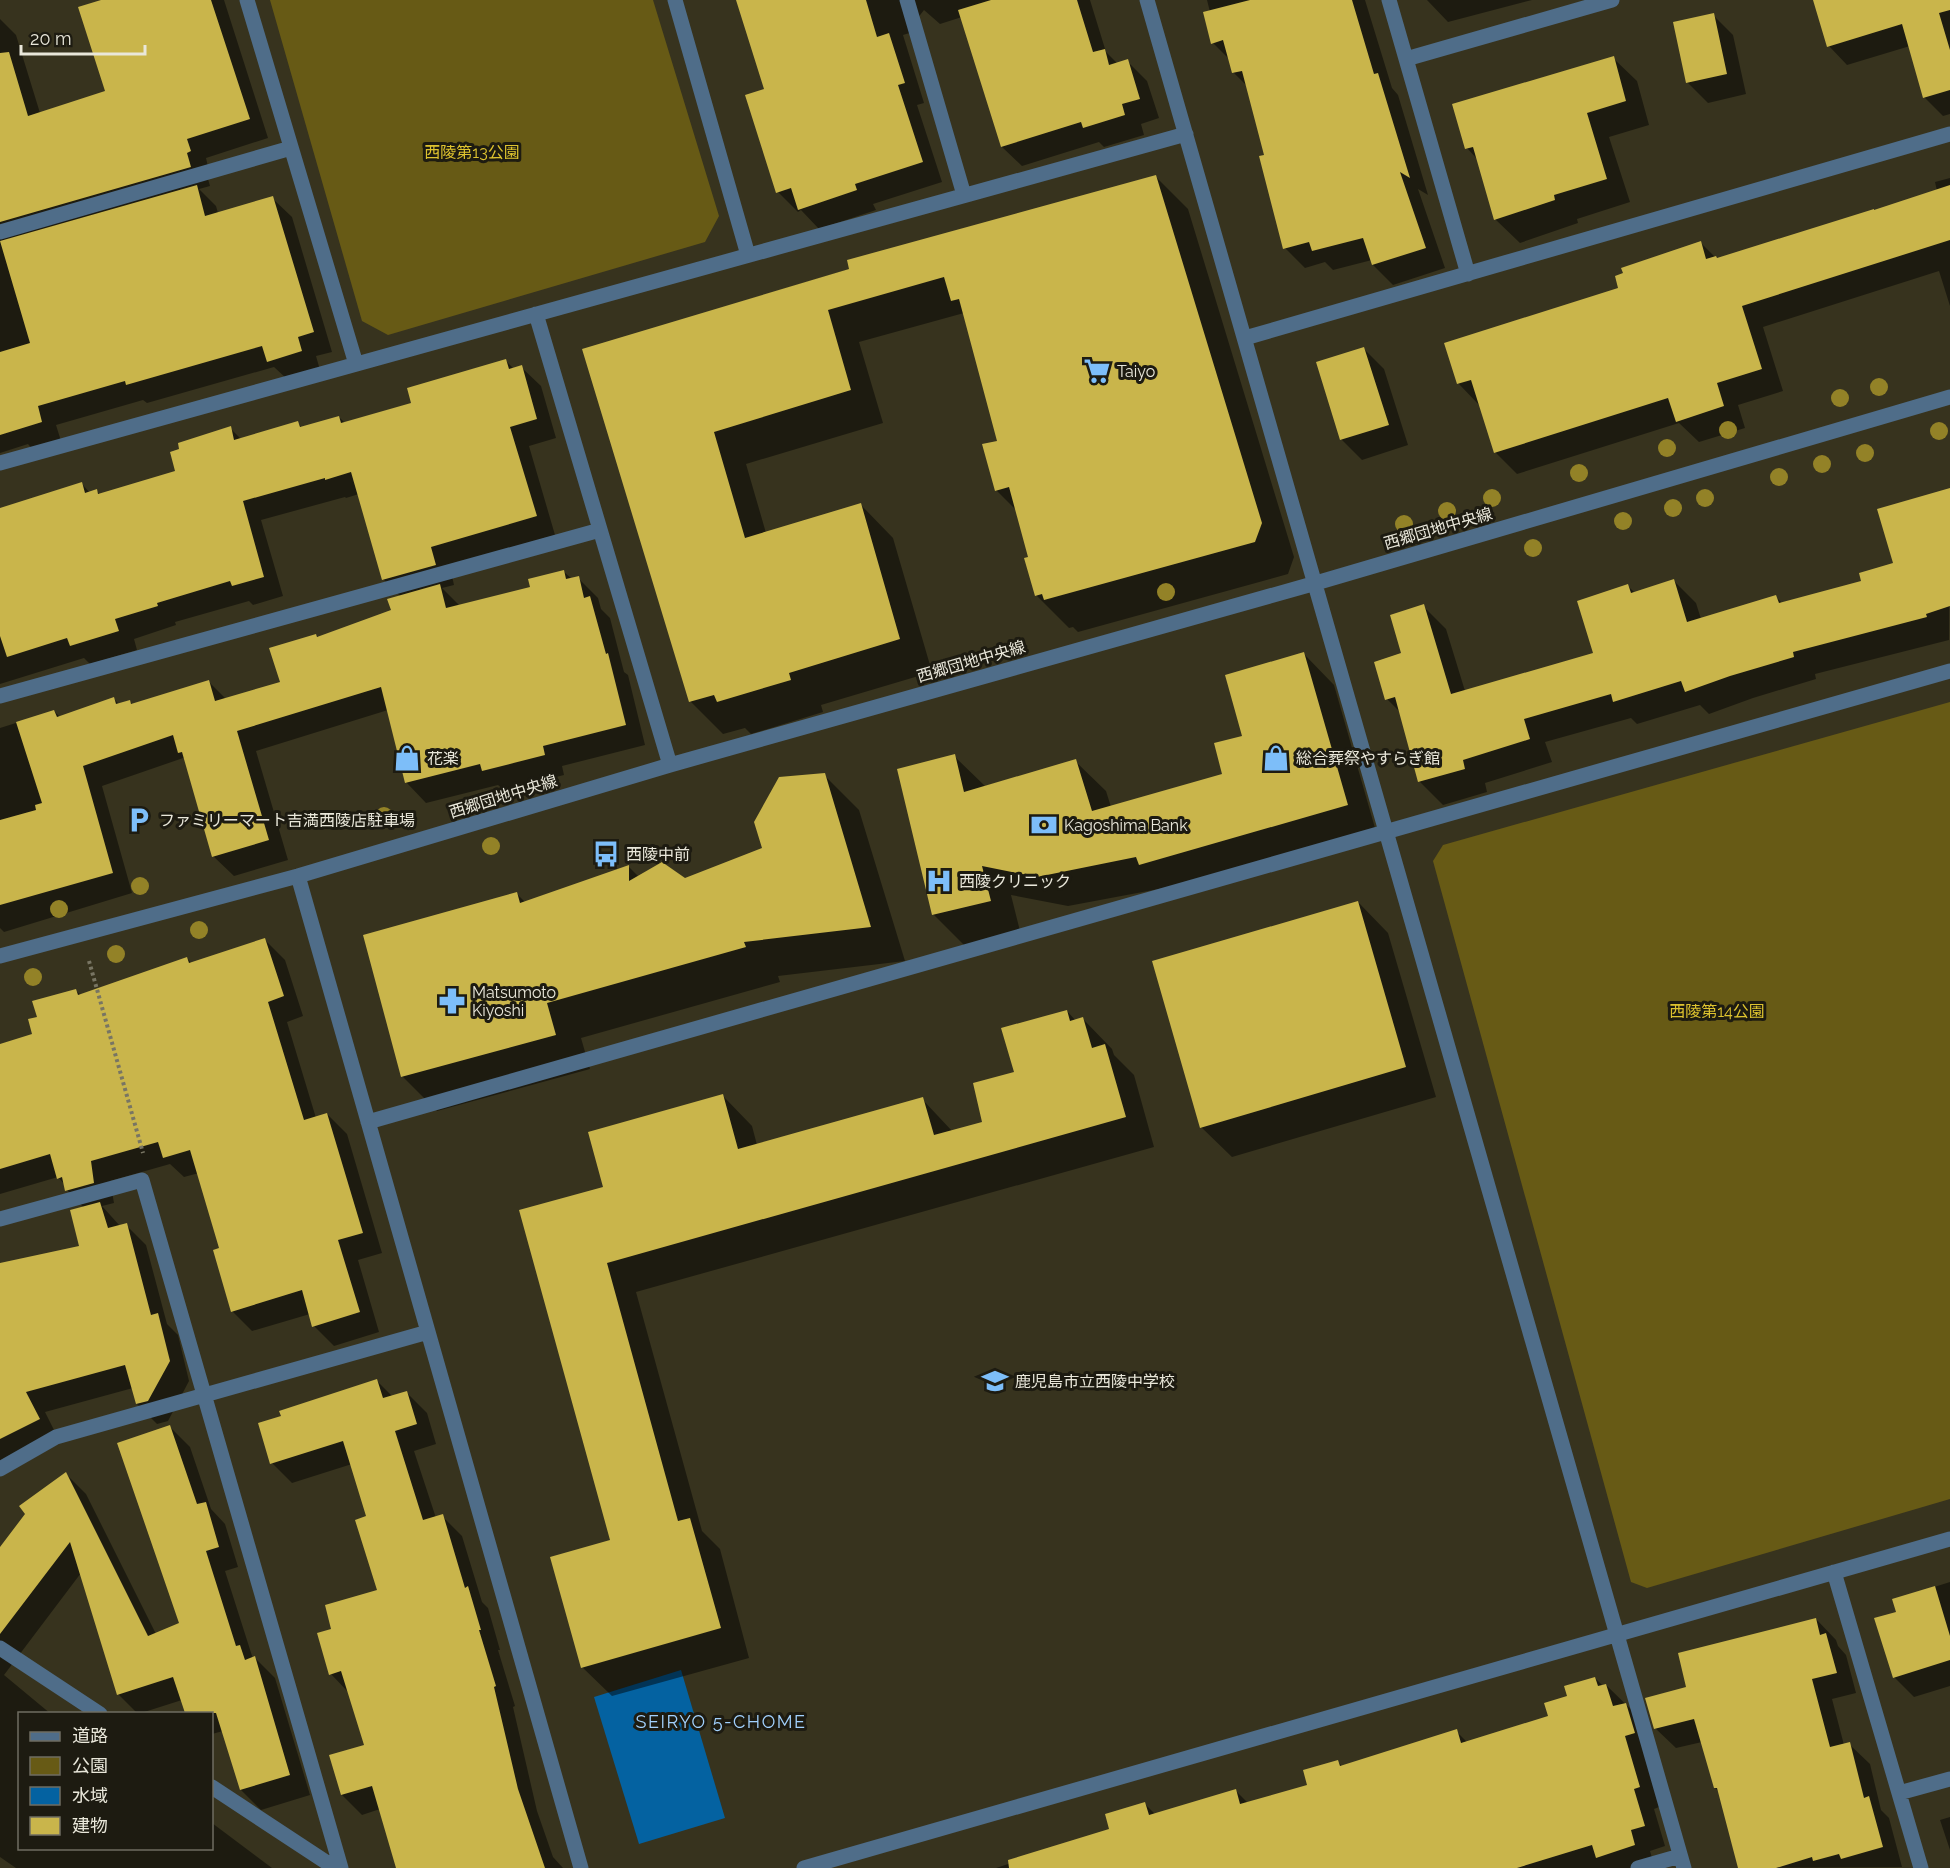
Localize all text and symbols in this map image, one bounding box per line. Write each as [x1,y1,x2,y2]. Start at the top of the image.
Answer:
scale bar [21,18,146,56]
text: 20 m [30,28,72,49]
park label: 西陵第13公園 [424,143,520,162]
supermarket icon: Taiyo [1082,356,1112,386]
place label: Taiyo [1117,362,1155,381]
street label: 西郷団地中央線 [1382,504,1495,553]
street label: 西郷団地中央線 [915,637,1028,686]
shop icon: 花楽 [392,743,422,773]
shop icon: 総合葬祭やすらぎ館 [1261,743,1291,773]
place label: 花楽 [427,749,459,768]
place label: 総合葬祭やすらぎ館 [1296,749,1440,768]
street label: 西郷団地中央線 [447,771,559,822]
parking icon: ファミリーマート吉満西陵店駐車場 [124,805,154,835]
bank icon: Kagoshima Bank [1029,810,1059,840]
place label: ファミリーマート吉満西陵店駐車場 [159,811,415,830]
place label: Kagoshima Bank [1064,816,1188,835]
bus stop icon: 西陵中前 [591,839,621,869]
place label: 西陵中前 [626,845,690,864]
hospital icon: 西陵クリニック [924,866,954,896]
place label: 西陵クリニック [959,872,1071,891]
place label: Matsumoto Kiyoshi [472,983,556,1020]
pharmacy icon: Matsumoto Kiyoshi [437,986,467,1016]
park label: 西陵第14公園 [1669,1002,1765,1021]
school or university icon: 鹿児島市立西陵中学校 [980,1366,1010,1396]
place label: 鹿児島市立西陵中学校 [1015,1372,1175,1391]
district label: SEIRYO 5-CHOME [636,1711,806,1732]
legend [18,1712,213,1850]
text: 道路 [72,1725,108,1746]
text: 公園 [72,1755,108,1776]
text: 水域 [72,1785,108,1806]
text: 建物 [72,1815,108,1836]

